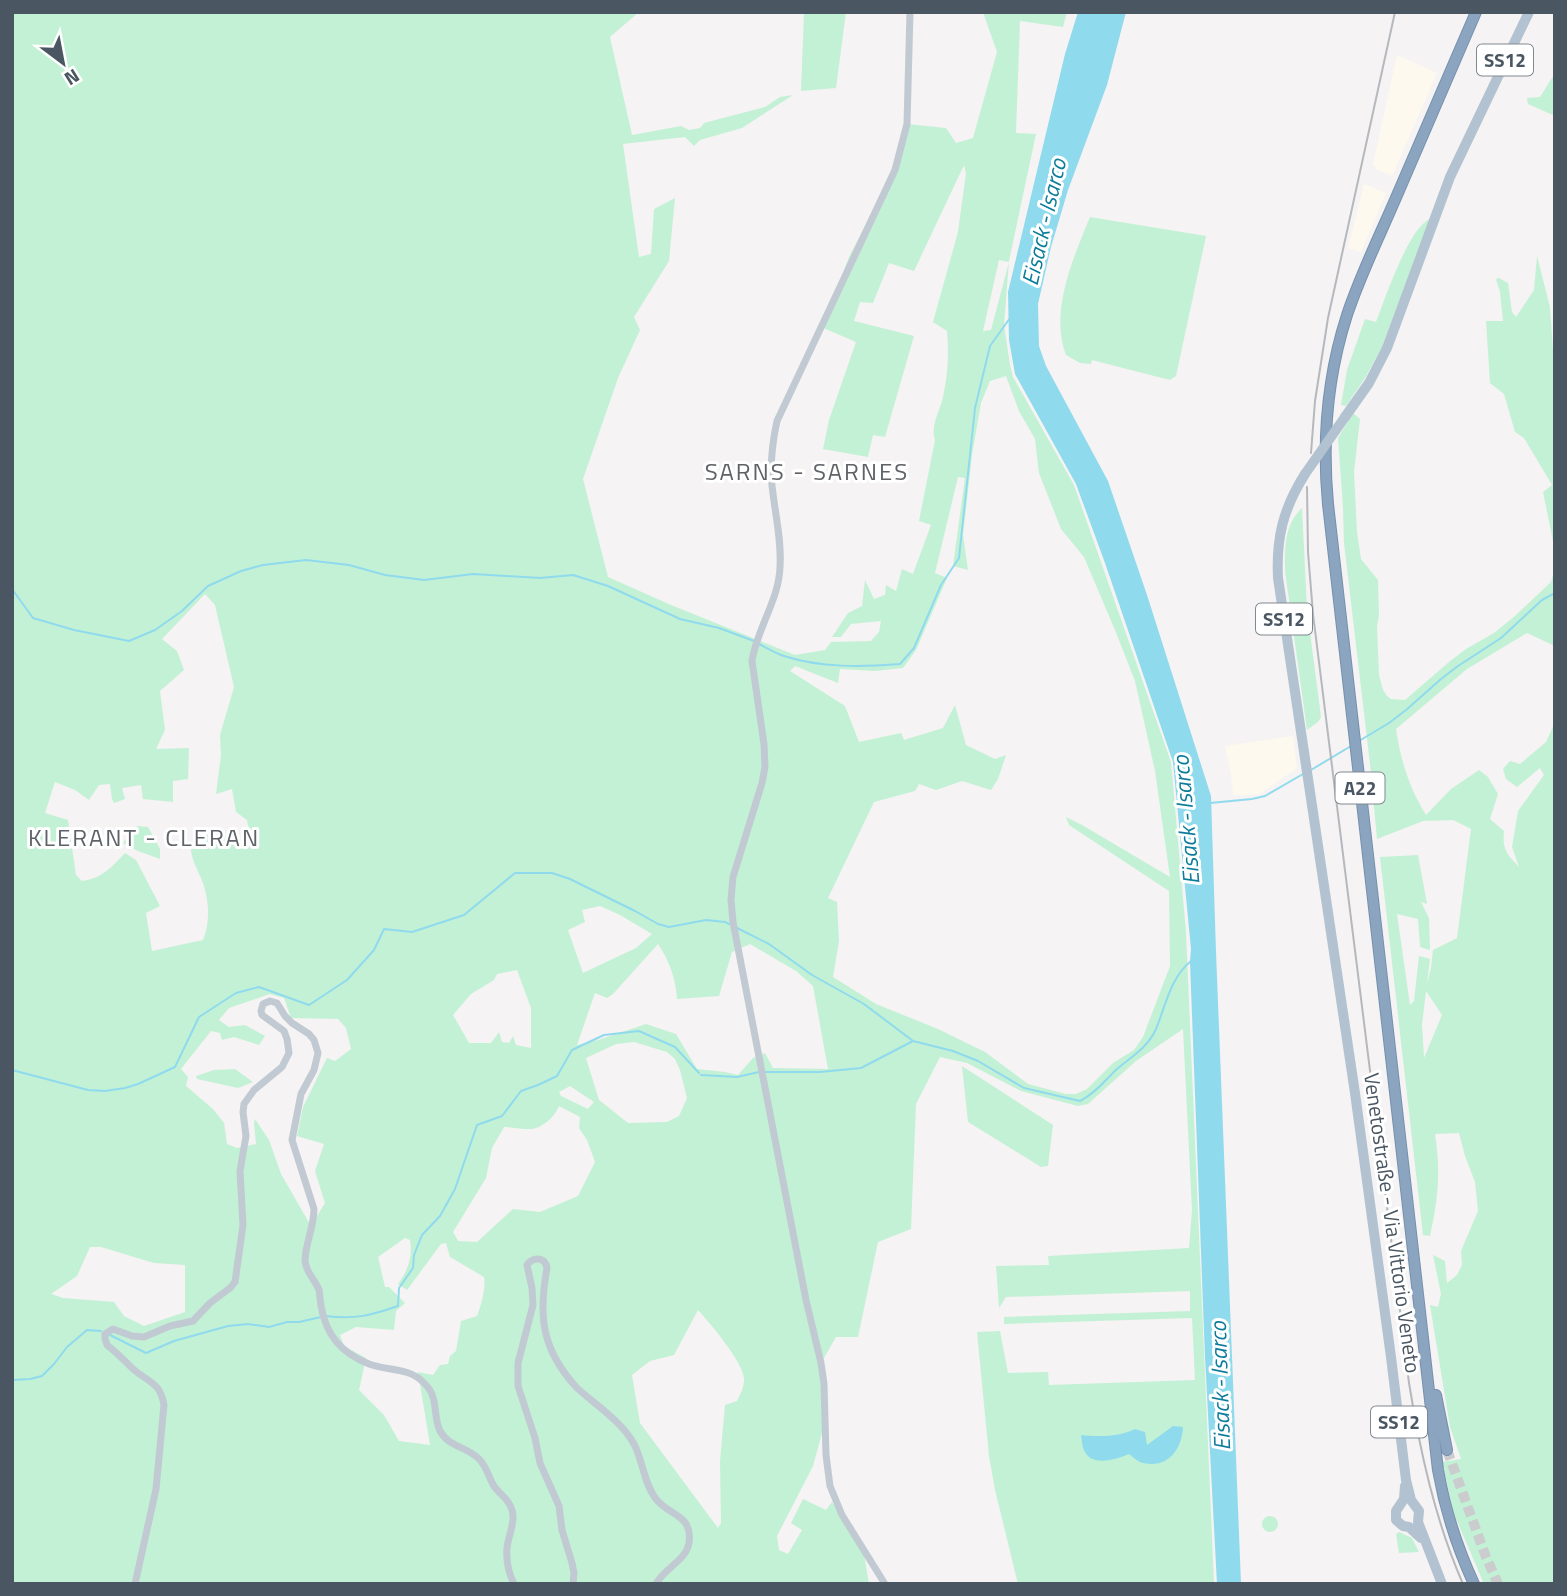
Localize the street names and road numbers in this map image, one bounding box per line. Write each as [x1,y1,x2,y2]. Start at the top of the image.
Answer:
road number: SS12 [1477,44,1533,76]
road number: SS12 [1256,604,1312,634]
road number: A22 [1336,772,1384,804]
street label: Venetostraße - Via Vittorio Veneto [1356,1071,1430,1375]
road number: SS12 [1371,1406,1427,1438]

